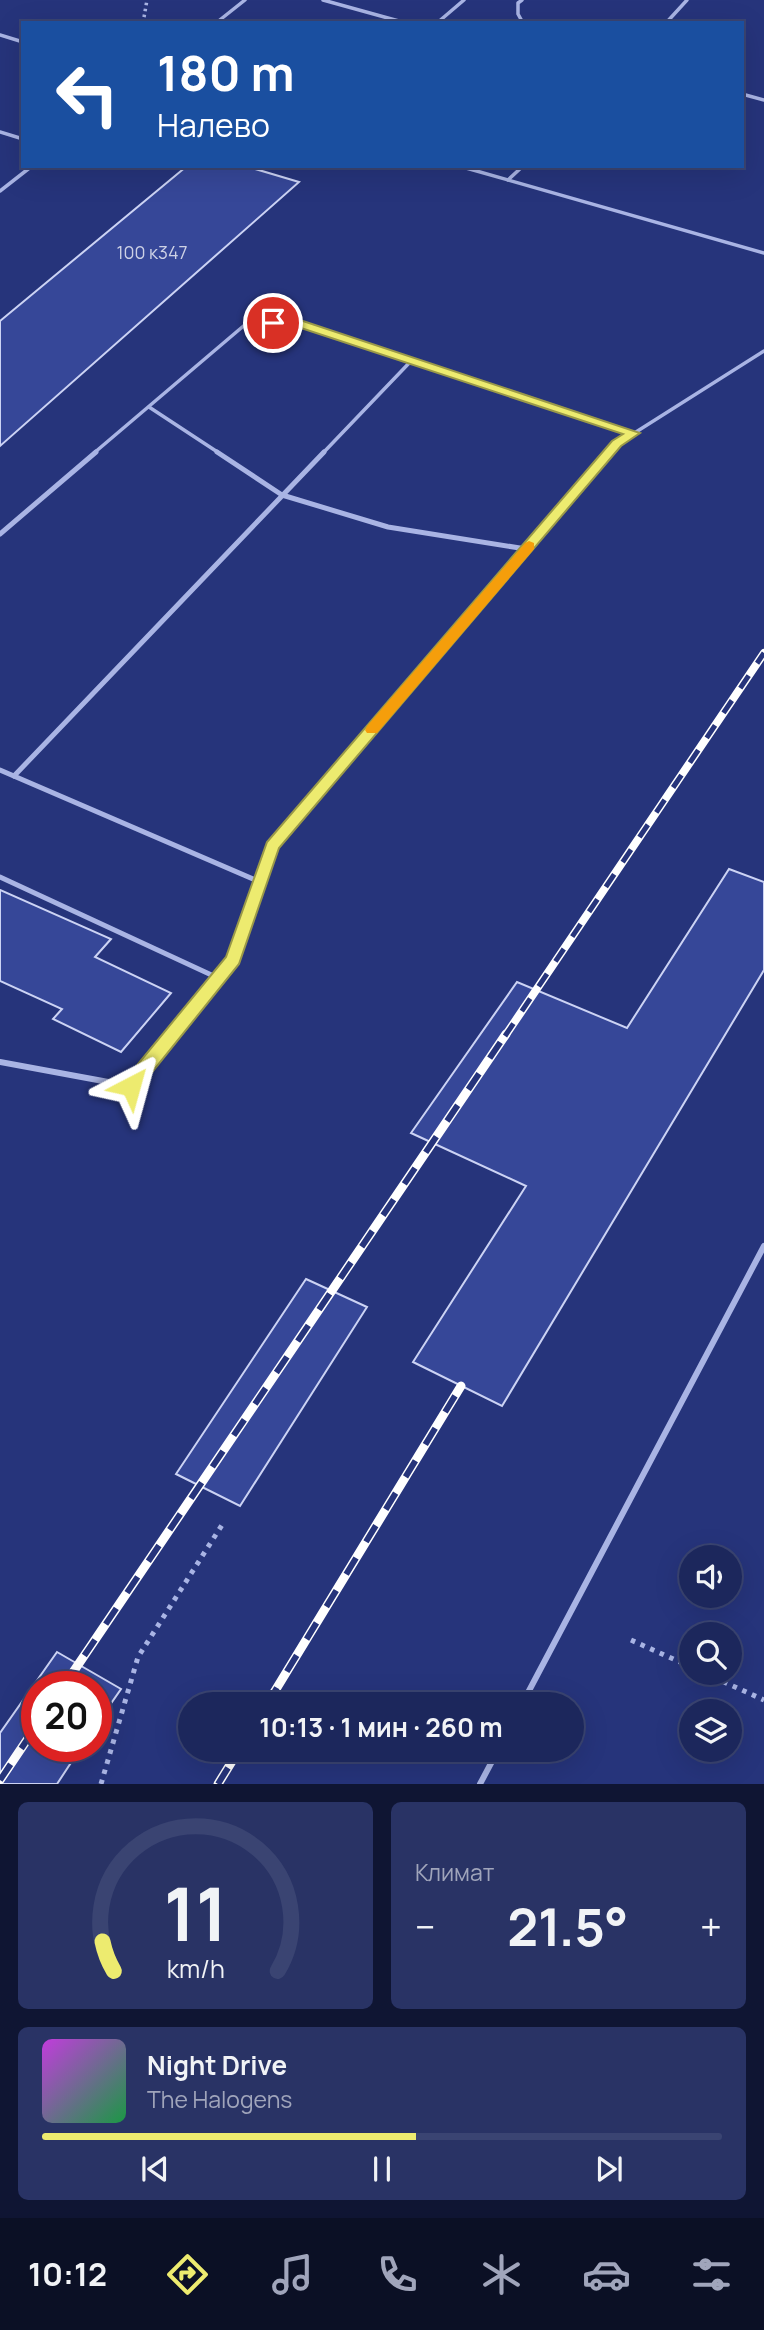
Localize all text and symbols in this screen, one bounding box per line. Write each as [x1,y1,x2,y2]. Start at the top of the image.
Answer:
text: 180 m [157,39,295,106]
icon: left [42,49,133,140]
text: Налево [157,103,270,147]
house number: 100 к347 [116,240,188,264]
pin [243,293,303,353]
icon: arrive [254,304,292,342]
position arrow [94,1049,168,1123]
map controls [679,1545,742,1762]
button: sound [679,1545,742,1608]
button: search [679,1622,742,1685]
speed limit sign: 20 [21,1671,112,1762]
button: layers [679,1699,742,1762]
text: 10:13 · 1 мин · 260 m [259,1709,503,1745]
text: Климат [415,1856,494,1888]
text: 11 [164,1864,227,1964]
text: 21.5° [507,1891,628,1962]
text: − [415,1900,436,1952]
text: + [700,1900,722,1952]
text: km/h [166,1951,225,1986]
text: Night Drive [147,2047,287,2083]
text: The Halogens [147,2083,292,2115]
icon: previous [136,2150,174,2188]
icon: pause [363,2150,401,2188]
icon: next [590,2150,628,2188]
icon: directions [163,2250,212,2299]
icon: music [268,2250,317,2299]
icon: phone [373,2250,422,2299]
icon: climate [477,2250,526,2299]
icon: car [582,2250,631,2299]
icon: filters [687,2250,736,2299]
text: 10:12 [28,2252,107,2296]

